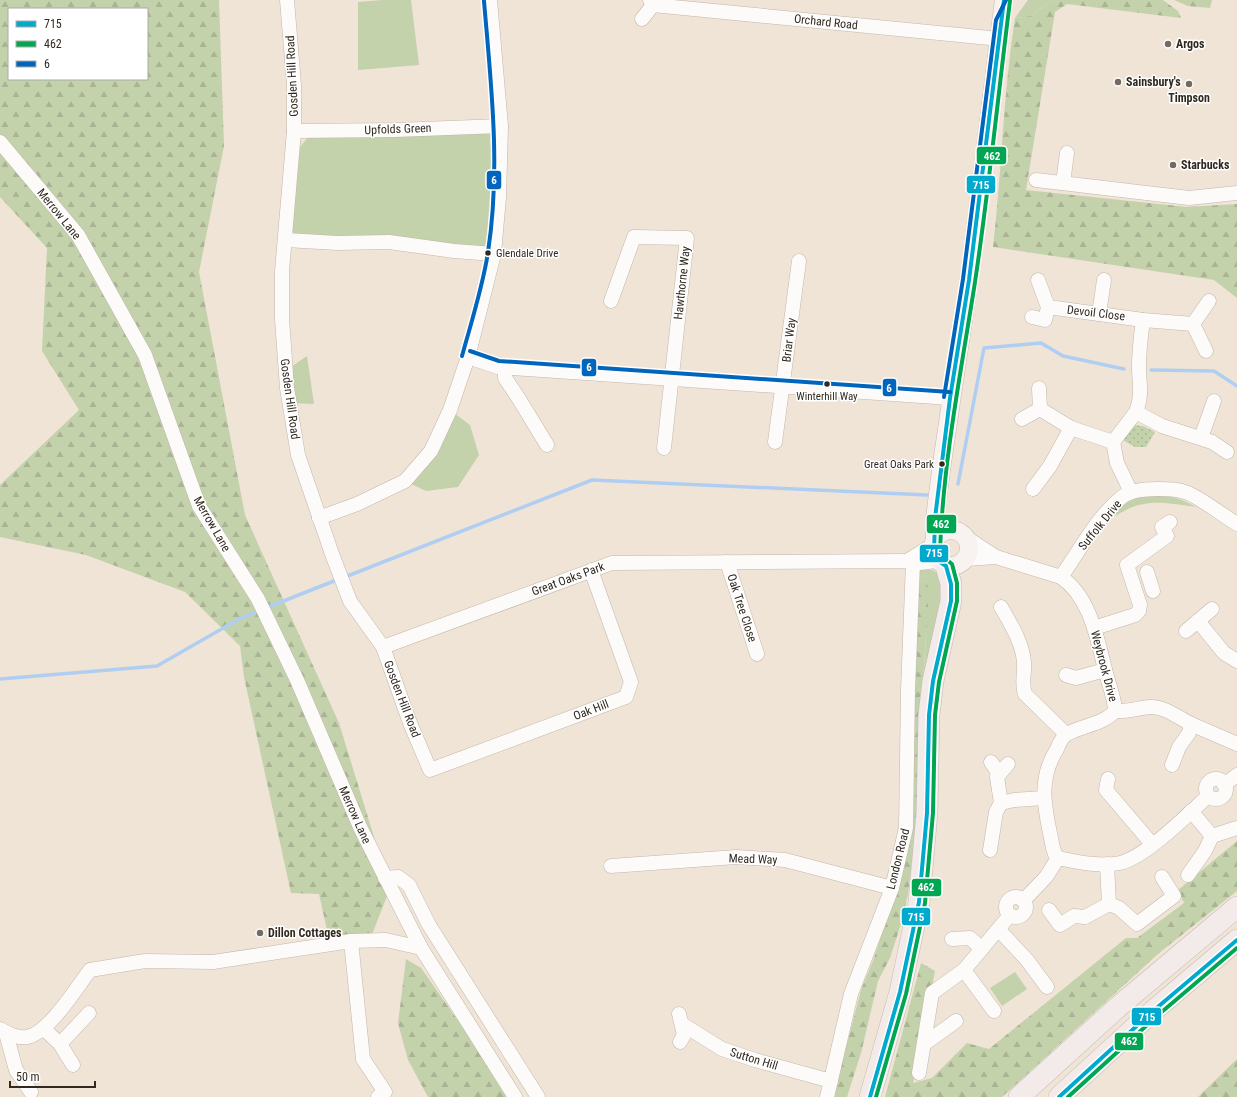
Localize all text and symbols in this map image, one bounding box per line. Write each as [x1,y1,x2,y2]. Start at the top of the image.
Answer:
legend [8,8,148,80]
street label: Orchard Road [793,12,859,32]
text: 715 [44,17,62,31]
street label: Gosden Hill Road [283,35,301,117]
text: 462 [44,37,62,51]
place label: Argos [1176,37,1205,51]
marker: Argos [1163,39,1173,49]
text: 6 [44,57,50,71]
place label: Sainsbury's [1126,75,1181,89]
marker: Sainsbury's [1113,77,1123,87]
marker: Timpson [1184,79,1194,89]
place label: Timpson [1168,91,1210,105]
street label: Upfolds Green [364,121,432,137]
line badge: 462 [976,146,1007,165]
text: 462 [984,150,1001,163]
place label: Starbucks [1181,158,1230,172]
marker: Starbucks [1168,160,1178,170]
line badge: 6 [486,170,502,190]
text: 6 [491,174,497,187]
line badge: 715 [966,175,996,194]
text: 715 [973,179,990,192]
street label: Merrow Lane [34,186,84,243]
street label: Hawthorne Way [671,246,693,320]
place label: Glendale Drive [496,247,558,260]
marker: Glendale Drive [483,248,493,258]
street label: Devoil Close [1066,302,1126,324]
street label: Briar Way [779,317,799,363]
street label: Gosden Hill Road [277,358,303,440]
line badge: 6 [581,358,597,377]
text: 6 [586,361,592,374]
line badge: 6 [882,378,897,397]
marker: Winterhill Way [822,379,832,389]
text: 6 [886,382,892,395]
place label: Winterhill Way [796,390,858,403]
place label: Great Oaks Park [864,458,934,471]
marker: Great Oaks Park [937,459,947,469]
street label: Merrow Lane [191,494,234,554]
street label: Suffolk Drive [1076,497,1125,553]
line badge: 462 [926,514,957,534]
text: 462 [933,518,950,531]
line badge: 715 [919,544,949,563]
text: 715 [926,547,943,560]
street label: Great Oaks Park [530,559,607,599]
street label: Oak Tree Close [724,572,760,644]
street label: Weybrook Drive [1088,629,1120,703]
street label: Gosden Hill Road [381,659,423,739]
street label: Oak Hill [571,697,611,723]
street label: Merrow Lane [336,784,374,846]
street label: London Road [884,827,912,891]
street label: Mead Way [728,851,778,867]
line badge: 462 [911,878,942,897]
text: 462 [918,881,935,894]
line badge: 715 [901,907,931,926]
text: 715 [908,911,925,924]
place label: Dillon Cottages [268,926,342,940]
marker: Dillon Cottages [255,928,265,938]
line badge: 715 [1131,1007,1162,1026]
text: 715 [1139,1011,1156,1024]
line badge: 462 [1114,1032,1144,1051]
text: 462 [1121,1035,1138,1048]
street label: Sutton Hill [728,1045,780,1073]
scale bar [10,1063,95,1089]
text: 50 m [16,1070,40,1084]

